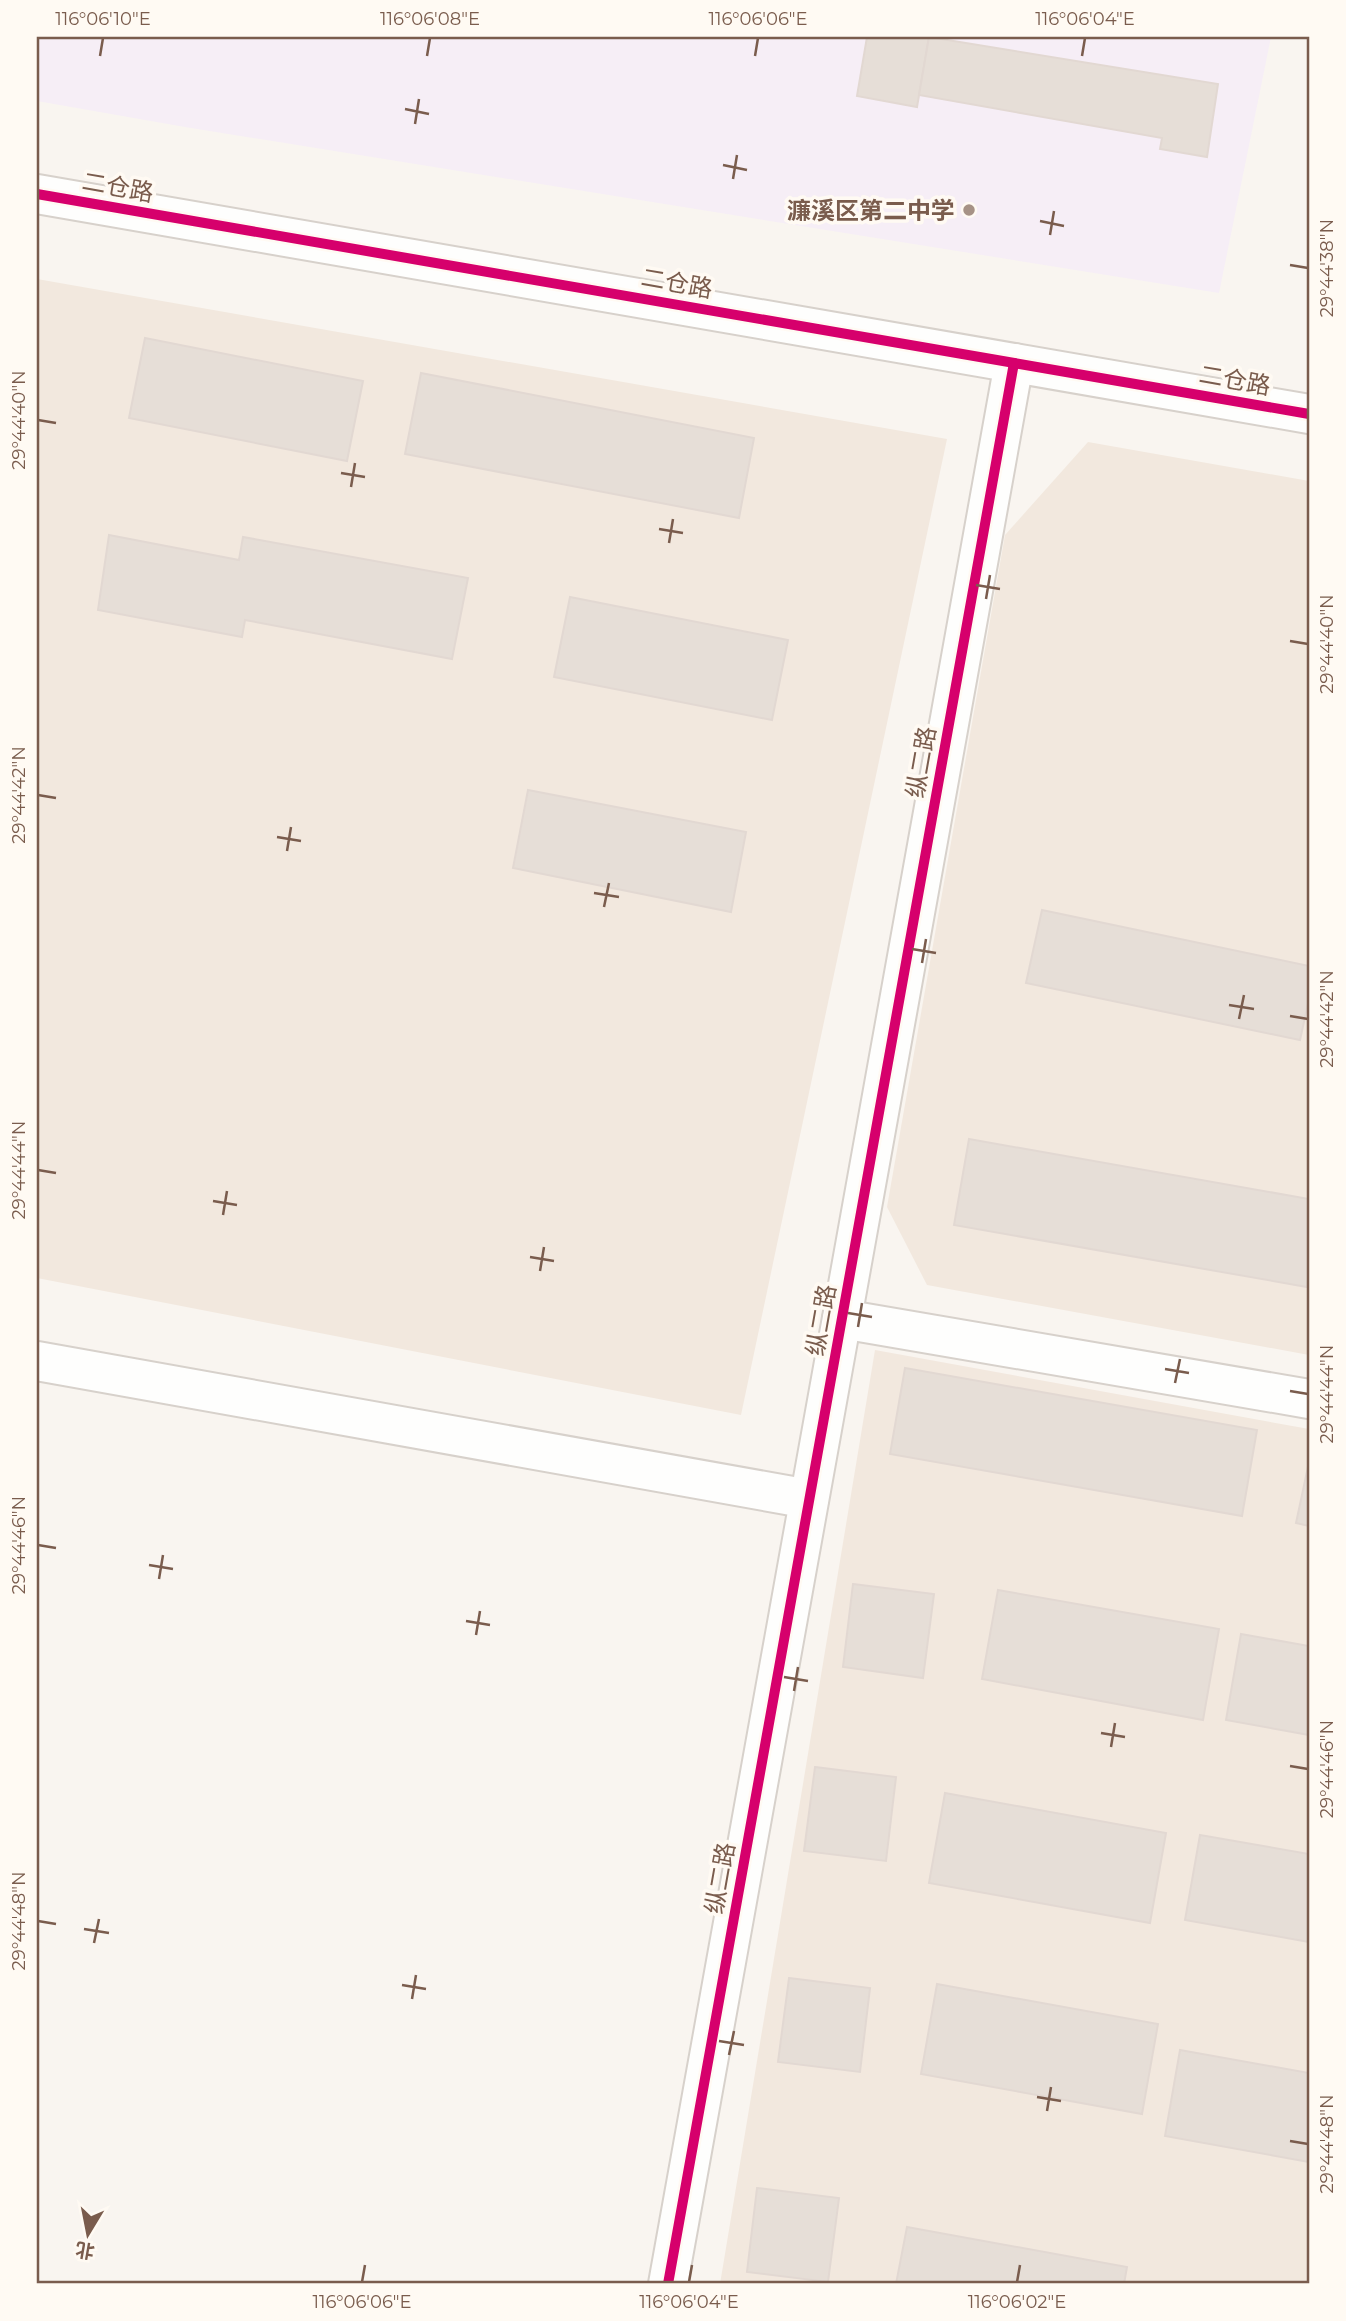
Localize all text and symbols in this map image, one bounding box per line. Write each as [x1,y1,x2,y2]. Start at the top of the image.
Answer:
text: 116°06'10"E [55,8,151,30]
text: 116°06'08"E [380,8,480,30]
text: 116°06'06"E [708,8,808,30]
text: 116°06'04"E [1035,8,1135,30]
street label: 二仓路 [80,166,156,208]
place label: 濂溪区第二中学 [787,196,955,225]
marker: 濂溪区第二中学 [961,202,977,218]
text: 29°44'38"N [1316,219,1338,317]
street label: 二仓路 [639,262,715,304]
street label: 二仓路 [1197,359,1273,401]
text: 29°44'40"N [8,370,30,470]
text: 29°44'40"N [1316,594,1338,694]
street label: 纵二路 [900,724,942,800]
text: 29°44'42"N [8,746,30,844]
text: 29°44'42"N [1316,970,1338,1068]
text: 29°44'44"N [8,1121,30,1219]
street label: 纵二路 [800,1282,842,1358]
text: 29°44'44"N [1316,1345,1338,1443]
text: 29°44'46"N [8,1496,30,1594]
text: 29°44'46"N [1316,1720,1338,1818]
street label: 纵二路 [699,1840,741,1916]
text: 29°44'48"N [8,1871,30,1971]
text: 29°44'48"N [1316,2094,1338,2194]
north arrow [52,2198,122,2268]
text: 北 [74,2237,96,2263]
text: 116°06'06"E [312,2291,412,2313]
text: 116°06'04"E [639,2291,739,2313]
text: 116°06'02"E [968,2291,1066,2313]

